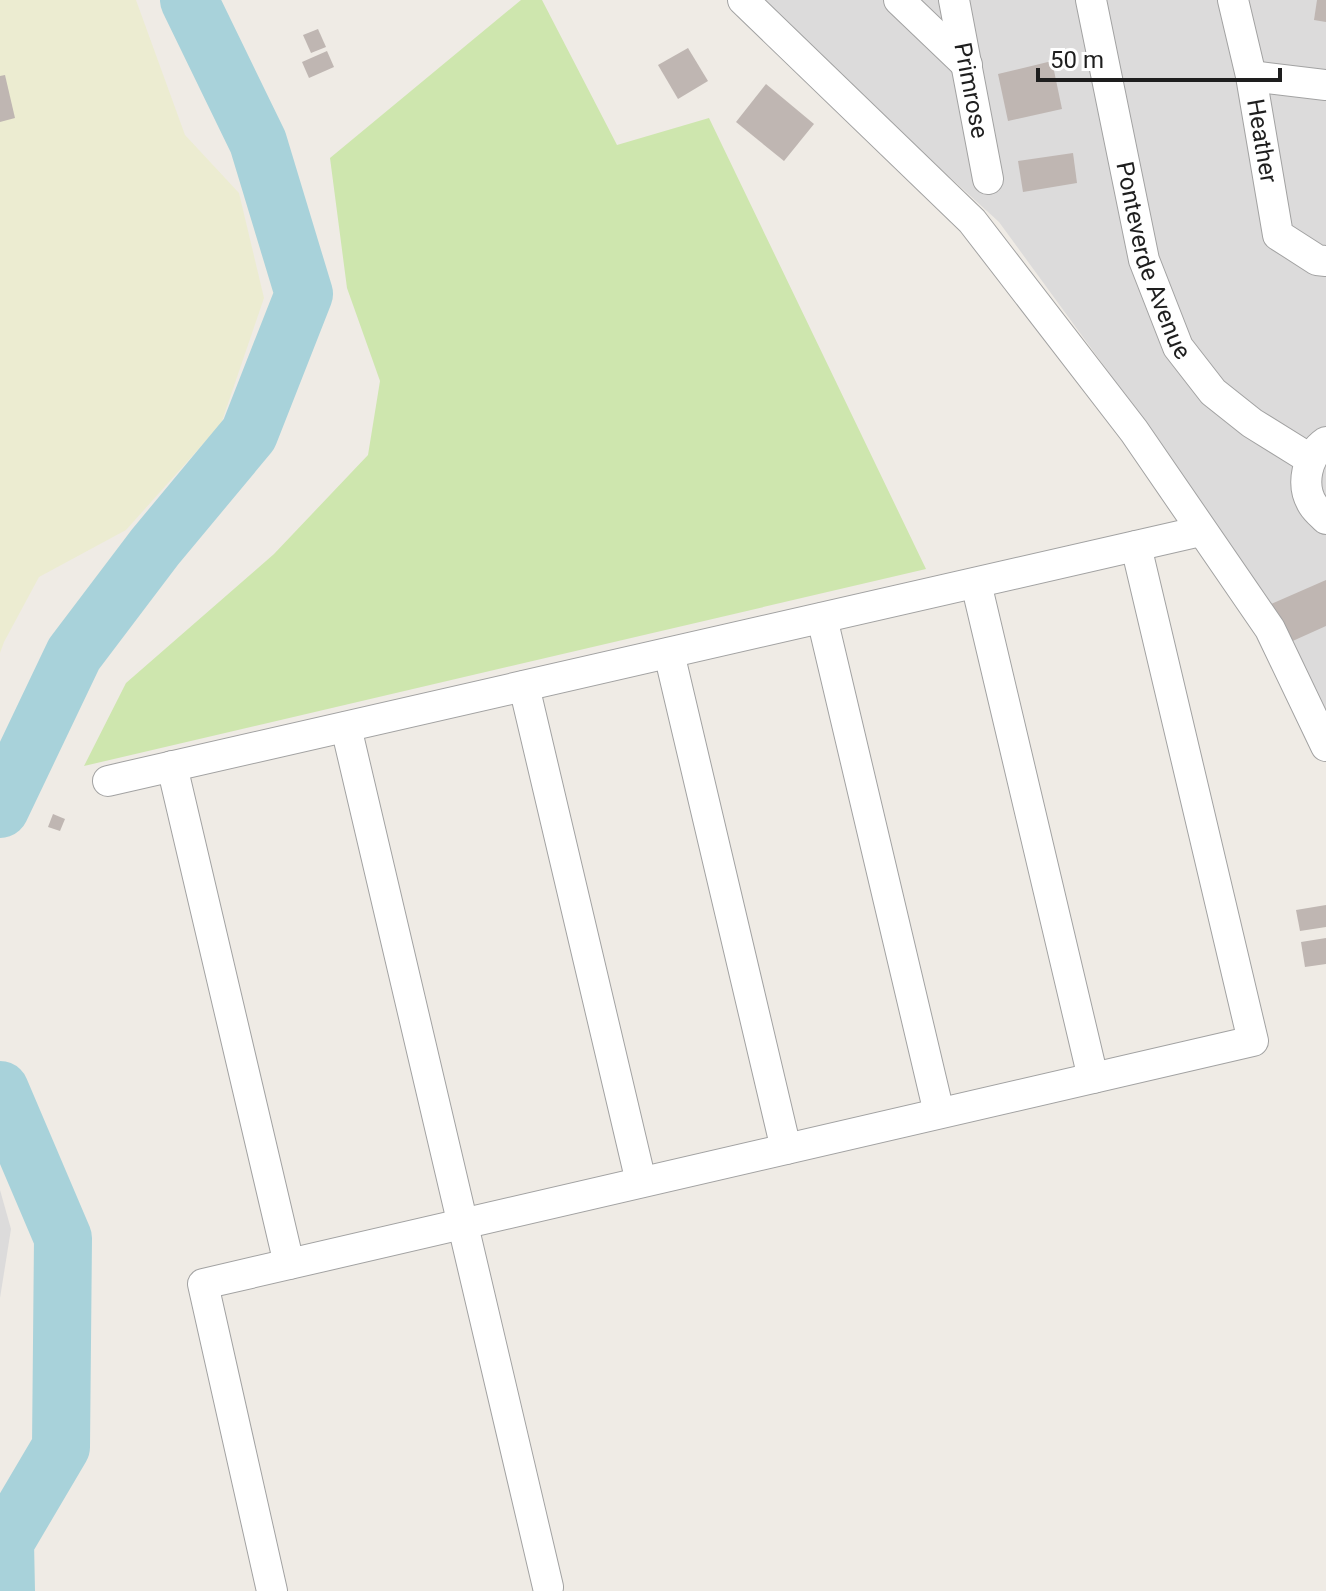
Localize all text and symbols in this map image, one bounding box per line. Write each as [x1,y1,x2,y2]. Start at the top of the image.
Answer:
scale bar [1038,32,1280,82]
street label: Primrose [948,40,994,141]
text: 50 m [1050,46,1104,74]
street label: Heather [1241,97,1283,185]
street label: Ponteverde Avenue [1110,159,1196,365]

